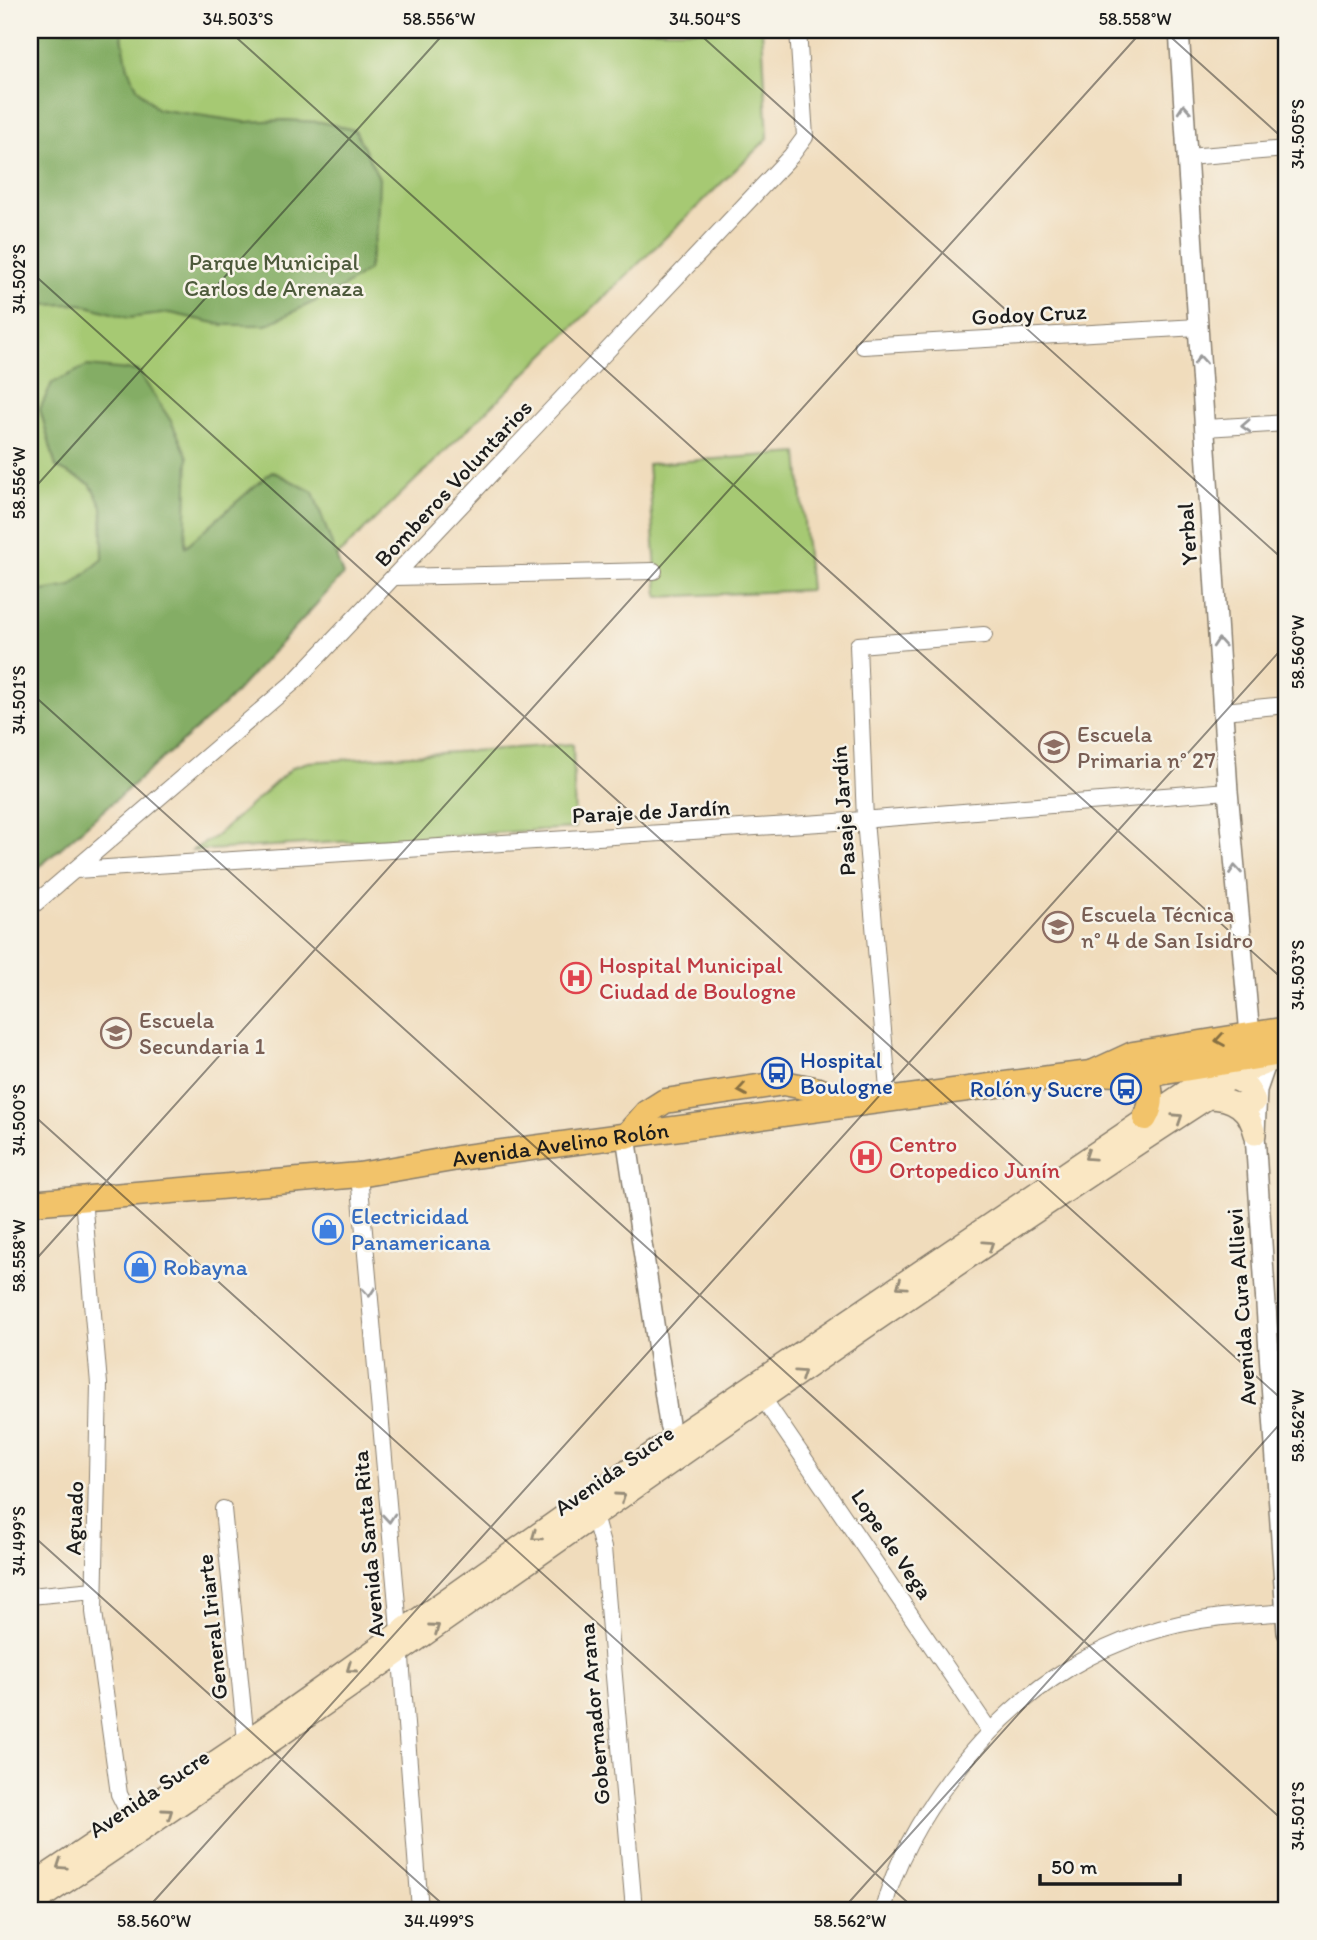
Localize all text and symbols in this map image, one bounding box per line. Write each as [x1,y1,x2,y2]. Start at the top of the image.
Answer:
text: 34.503°S [203,8,273,30]
text: 58.556°W [403,8,475,30]
text: 34.504°S [669,8,741,30]
text: 58.558°W [1098,8,1172,30]
text: 34.505°S [1287,99,1309,169]
one-way arrow [1177,103,1192,114]
text: 34.502°S [8,244,30,314]
park label: Parque Municipal Carlos de Arenaza [184,248,364,302]
street label: Godoy Cruz [971,297,1088,331]
one-way arrow [1193,354,1208,365]
street label: Bomberos Voluntarios [368,393,538,573]
one-way arrow [1240,418,1251,433]
text: 58.556°W [8,447,30,519]
street label: Yerbal [1171,501,1203,566]
text: 58.560°W [1287,615,1309,689]
one-way arrow [1211,637,1226,648]
text: 34.501°S [8,665,30,735]
place label: Escuela Primaria n° 27 [1077,720,1216,774]
school or university icon: Escuela Primaria n° 27 [1037,730,1071,764]
street label: Pasaje Jardín [824,745,862,877]
street label: Paraje de Jardín [571,793,731,829]
one-way arrow [1228,864,1243,875]
place label: Escuela Técnica n° 4 de San Isidro [1081,900,1253,954]
school or university icon: Escuela Técnica n° 4 de San Isidro [1041,910,1075,944]
text: 34.503°S [1287,940,1309,1010]
place label: Hospital Municipal Ciudad de Boulogne [599,951,796,1005]
hospital icon: Hospital Municipal Ciudad de Boulogne [559,961,593,995]
place label: Escuela Secundaria 1 [139,1006,265,1060]
school or university icon: Escuela Secundaria 1 [99,1016,133,1050]
one-way arrow [1214,1032,1226,1047]
place label: Hospital Boulogne [800,1046,893,1100]
bus stop icon: Hospital Boulogne [760,1056,794,1090]
bus stop icon: Rolón y Sucre [1109,1072,1143,1106]
place label: Rolón y Sucre [970,1075,1103,1103]
one-way arrow [736,1082,748,1097]
text: 34.500°S [8,1084,30,1156]
one-way arrow [1170,1114,1183,1127]
street label: Avenida Avelino Rolón [450,1116,670,1173]
place label: Centro Ortopedico Junín [889,1130,1060,1184]
hospital icon: Centro Ortopedico Junín [849,1140,883,1174]
one-way arrow [1084,1148,1097,1161]
place label: Electricidad Panamericana [351,1202,491,1256]
street label: Avenida Cura Allievi [1220,1207,1262,1407]
shop icon: Electricidad Panamericana [311,1212,345,1246]
text: 58.558°W [8,1219,30,1293]
one-way arrow [981,1241,994,1254]
shop icon: Robayna [123,1250,157,1284]
place label: Robayna [163,1253,248,1281]
one-way arrow [896,1277,909,1289]
one-way arrow [361,1287,376,1298]
one-way arrow [793,1369,806,1382]
text: 58.562°W [1287,1390,1309,1462]
street label: Avenida Sucre [549,1418,679,1522]
street label: Avenida Santa Rita [346,1449,390,1639]
street label: Aguado [59,1480,89,1556]
street label: Lope de Vega [845,1484,939,1604]
one-way arrow [613,1493,626,1505]
text: 34.499°S [8,1506,30,1576]
one-way arrow [381,1513,396,1524]
one-way arrow [531,1528,544,1540]
street label: General Iriarte [190,1553,234,1701]
street label: Gobernador Arana [572,1622,616,1806]
one-way arrow [427,1624,440,1636]
one-way arrow [346,1660,359,1672]
street label: Avenida Sucre [83,1742,215,1844]
text: 34.501°S [1287,1781,1309,1851]
one-way arrow [160,1809,173,1821]
scale bar [1040,1842,1180,1886]
text: 50 m [1051,1854,1098,1879]
one-way arrow [56,1856,69,1869]
text: 58.560°W [117,1910,191,1932]
text: 34.499°S [404,1910,474,1932]
text: 58.562°W [814,1910,886,1932]

